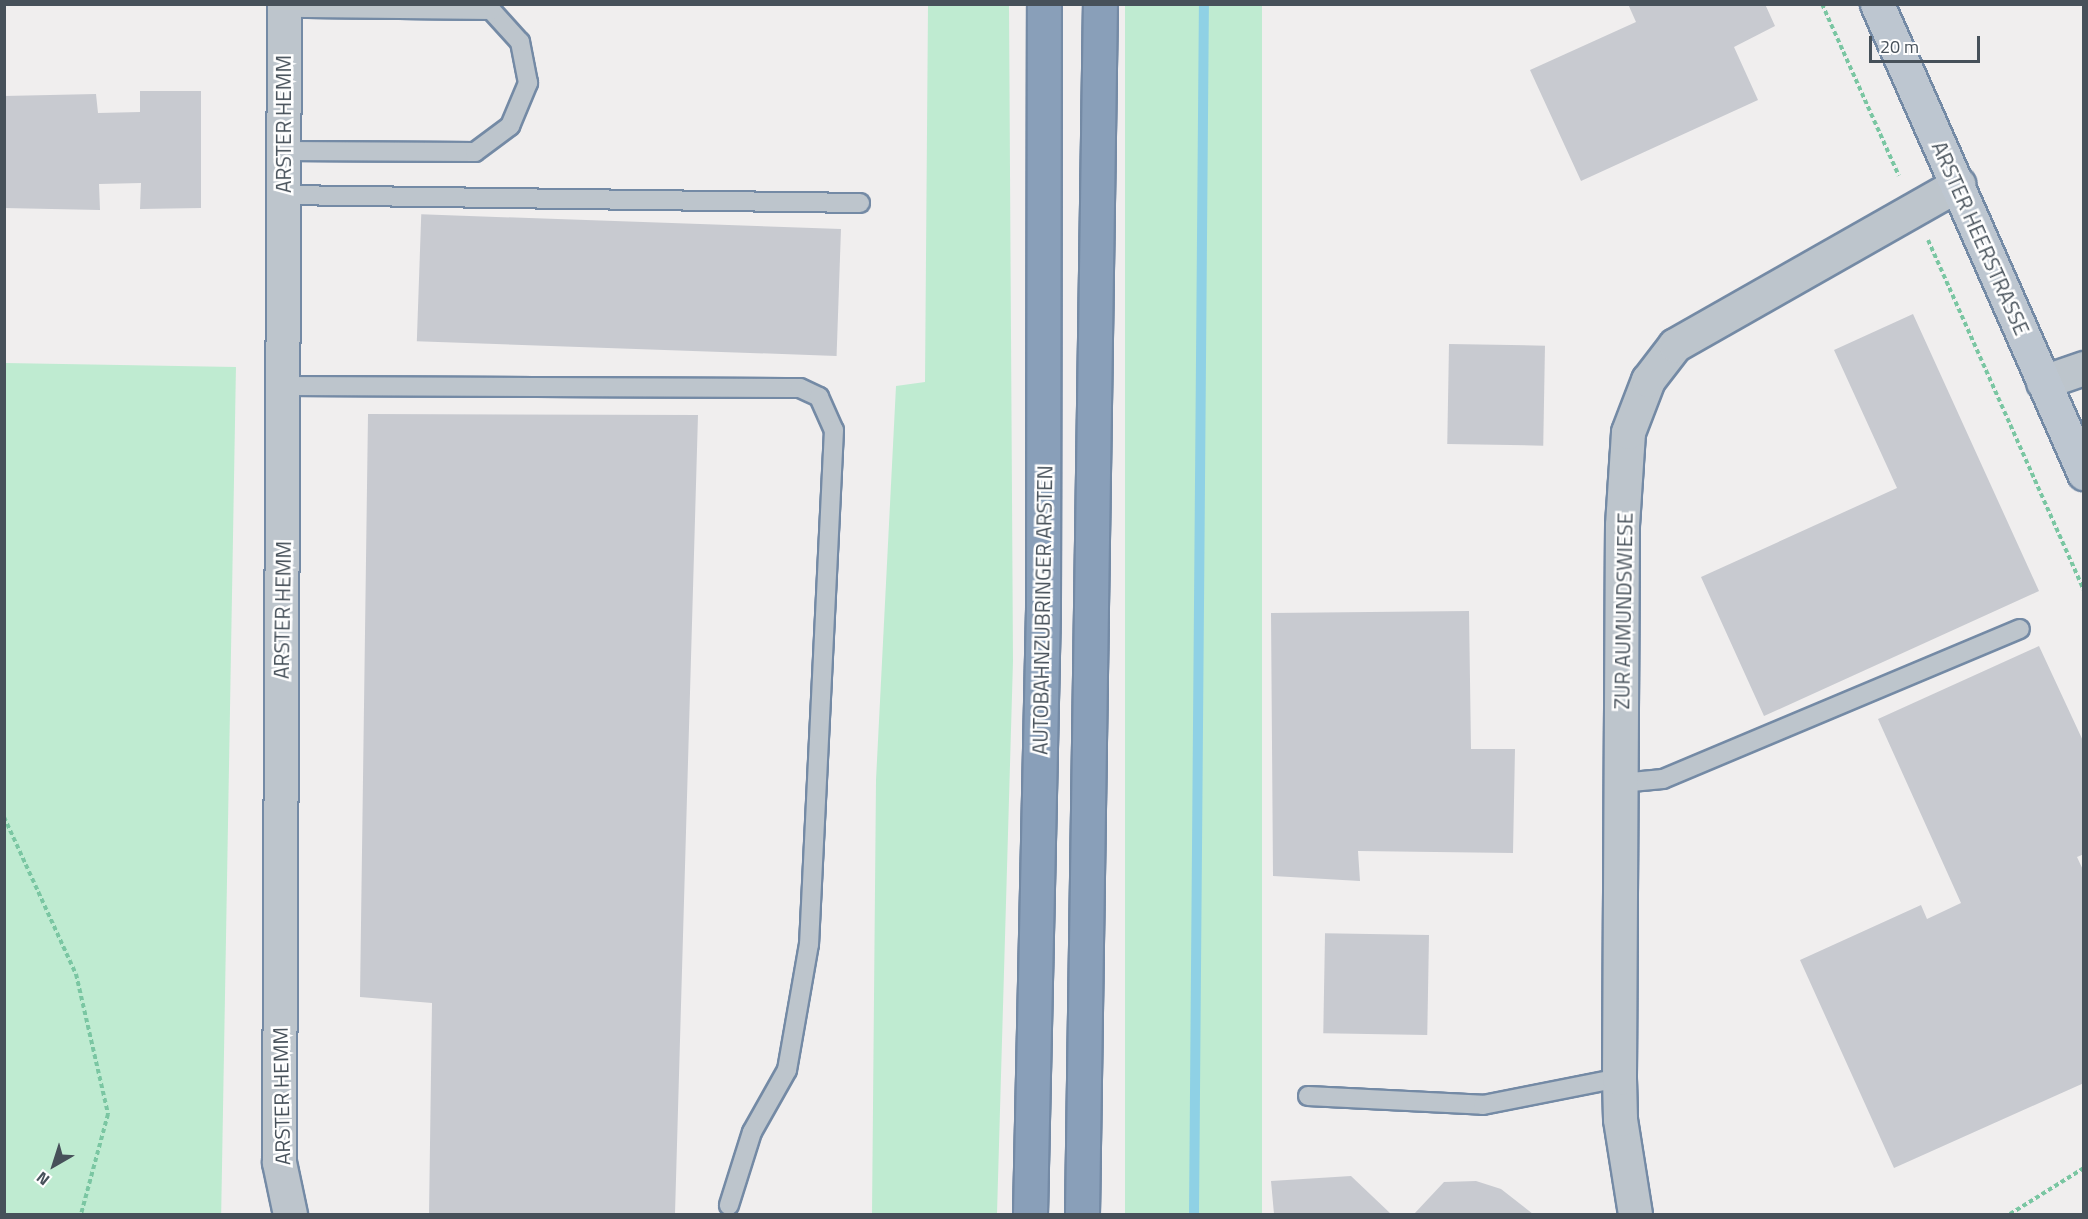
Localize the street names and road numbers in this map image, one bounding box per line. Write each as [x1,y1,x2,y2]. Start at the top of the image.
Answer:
street label: ARSTER HEMM [270,55,296,193]
street label: ARSTER HEERSTRASSE [1927,137,2035,339]
street label: AUTOBAHNZUBRINGER ARSTEN [1027,465,1057,755]
street label: ZUR AUMUNDSWIESE [1609,512,1637,710]
street label: ARSTER HEMM [268,541,296,679]
street label: ARSTER HEMM [267,1027,295,1165]

